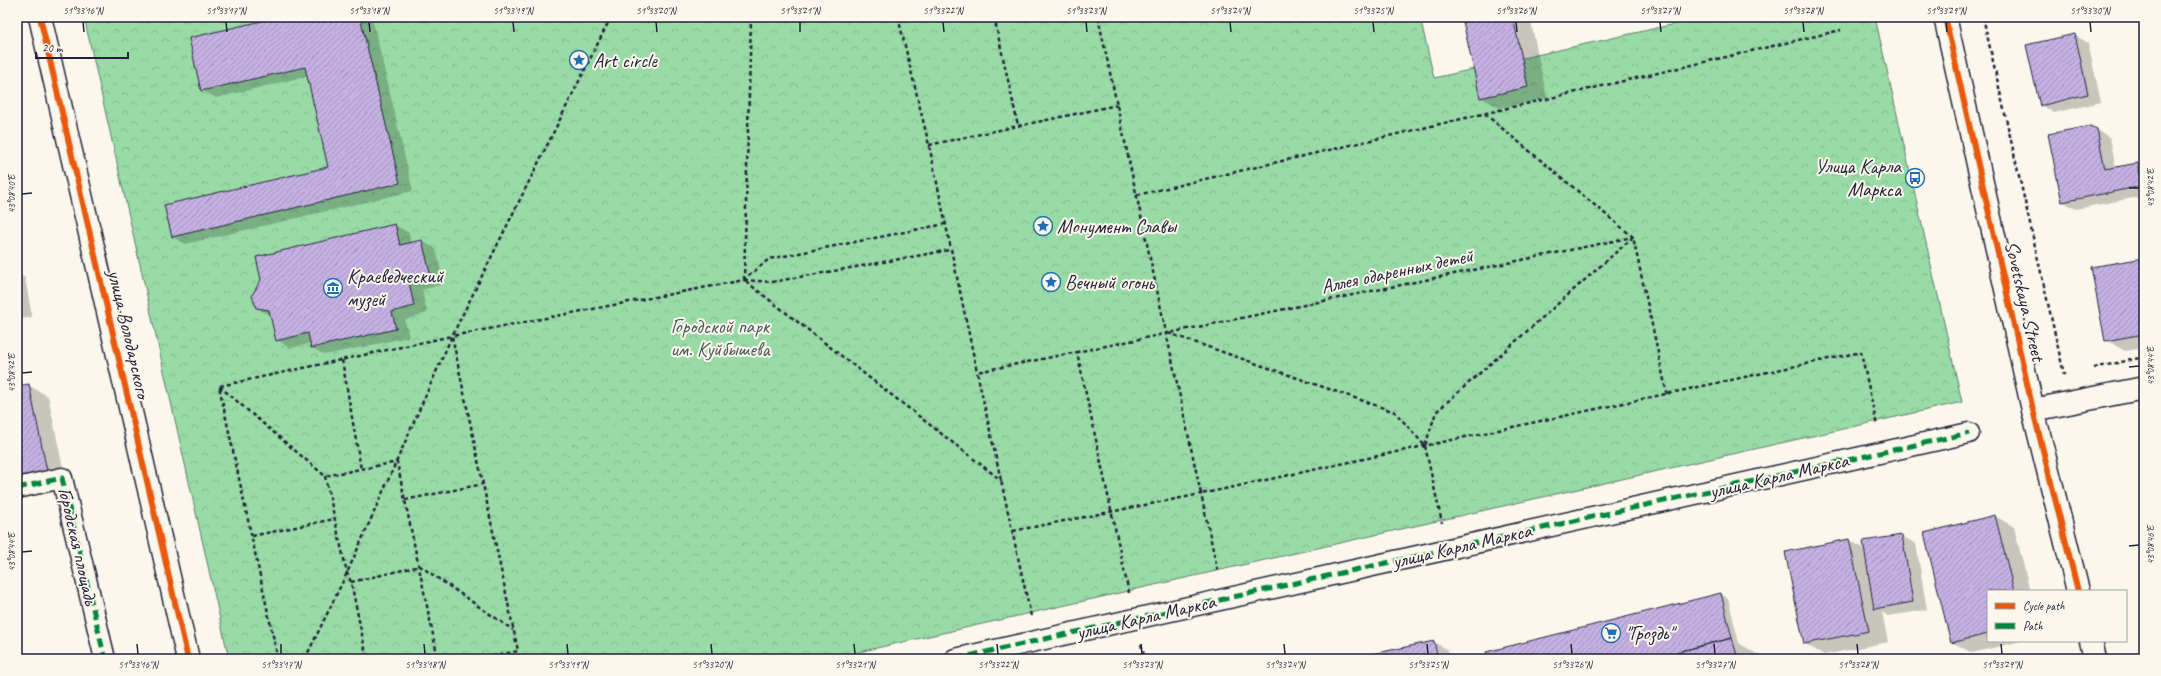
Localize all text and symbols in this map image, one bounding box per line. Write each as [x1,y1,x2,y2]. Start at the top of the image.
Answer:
text: 51°33'16"N [63,4,105,17]
text: 51°33'17"N [206,4,248,17]
text: 51°33'18"N [349,4,391,17]
text: 51°33'19"N [493,4,535,17]
text: 51°33'20"N [636,4,678,17]
text: 51°33'21"N [780,4,822,17]
text: 51°33'22"N [923,4,965,17]
text: 51°33'23"N [1066,4,1108,17]
text: 51°33'24"N [1210,4,1252,17]
text: 51°33'25"N [1353,4,1395,17]
text: 51°33'26"N [1496,4,1538,17]
text: 51°33'27"N [1640,4,1682,17]
text: 51°33'28"N [1783,4,1825,17]
text: 51°33'29"N [1926,4,1968,17]
text: 51°33'30"N [2070,4,2112,17]
scale bar [36,34,128,60]
text: 20 m [42,40,64,56]
place label: Art circle [593,48,658,73]
place icon: Art circle [568,49,590,71]
place label: Улица Карла Маркса [1815,154,1903,202]
bus stop icon: Улица Карла Маркса [1904,167,1926,189]
text: 43°08'42"E [2144,167,2157,207]
text: 43°08'40"E [5,173,18,213]
place label: Монумент Славы [1057,214,1177,239]
place icon: Монумент Славы [1032,215,1054,237]
street label: Sovetskaya Street [1999,239,2051,366]
street label: Аллея одаренных детей [1319,242,1477,299]
place label: Краеведческий музей [347,264,445,312]
street label: улица Володарского [102,266,156,403]
place label: Вечный огонь [1065,270,1156,295]
place icon: Вечный огонь [1040,271,1062,293]
museum icon: Краеведческий музей [322,277,344,299]
park label: Городской парк им. Куйбышева [670,314,772,362]
text: 43°08'44"E [2144,345,2157,385]
text: 43°08'42"E [5,352,18,392]
street label: улица Карла Маркса [1706,448,1852,504]
street label: Городская площадь [52,485,104,609]
street label: улица Карла Маркса [1389,518,1535,574]
text: 43°08'46"E [2144,524,2157,564]
text: 43°08'44"E [5,531,18,571]
street label: улица Карла Маркса [1073,589,1219,645]
legend [1987,590,2127,642]
text: Cycle path [2023,598,2065,614]
text: Path [2023,618,2043,634]
place label: "Гроздь" [1625,621,1678,646]
supermarket icon: "Гроздь" [1600,622,1622,644]
text: 51°33'16"N [118,658,160,671]
text: 51°33'17"N [261,658,303,671]
text: 51°33'18"N [405,658,447,671]
text: 51°33'19"N [548,658,590,671]
text: 51°33'20"N [692,658,734,671]
text: 51°33'21"N [835,658,877,671]
text: 51°33'22"N [978,658,1020,671]
text: 51°33'23"N [1122,658,1164,671]
text: 51°33'24"N [1265,658,1307,671]
text: 51°33'25"N [1408,658,1450,671]
text: 51°33'26"N [1552,658,1594,671]
text: 51°33'27"N [1695,658,1737,671]
text: 51°33'28"N [1838,658,1880,671]
text: 51°33'29"N [1982,658,2024,671]

